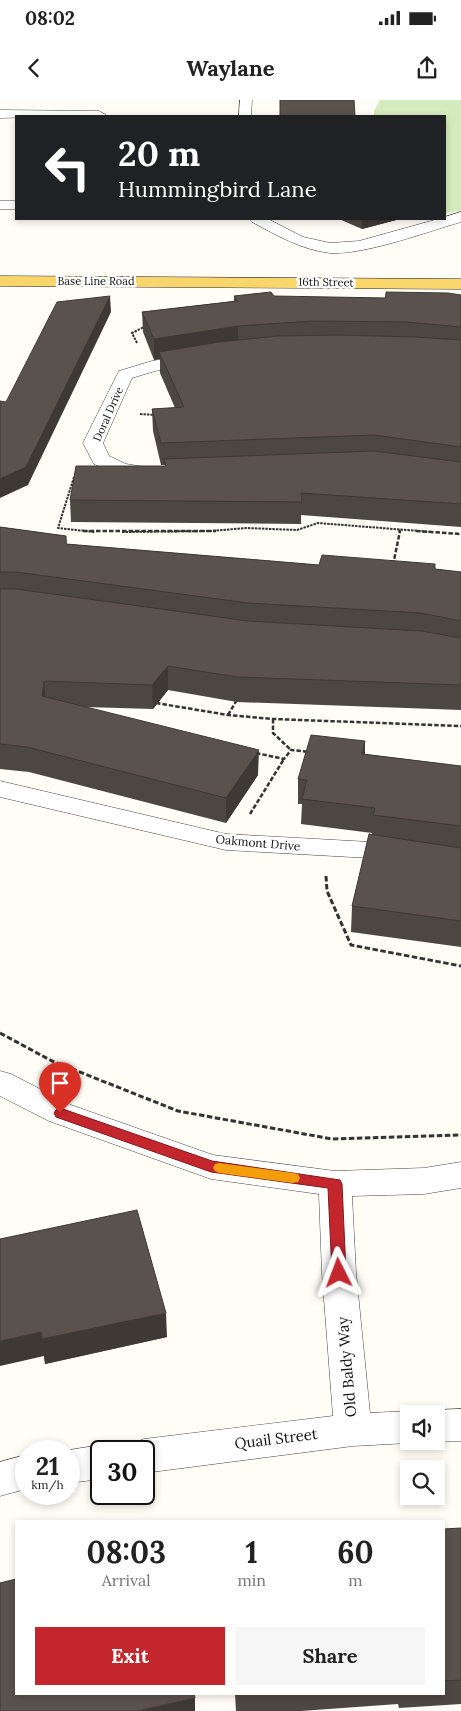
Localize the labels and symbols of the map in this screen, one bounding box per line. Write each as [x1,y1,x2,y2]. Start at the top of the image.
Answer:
street label: Base Line Road [58,274,135,288]
street label: 16th Street [298,275,354,289]
street label: Doral Drive [90,384,126,444]
street label: Oakmont Drive [215,831,301,854]
pin [39,1062,81,1113]
position arrow [312,1246,364,1298]
street label: Old Baldy Way [333,1316,360,1418]
street label: Quail Street [233,1424,319,1453]
speed limit sign: 30 [90,1440,155,1505]

